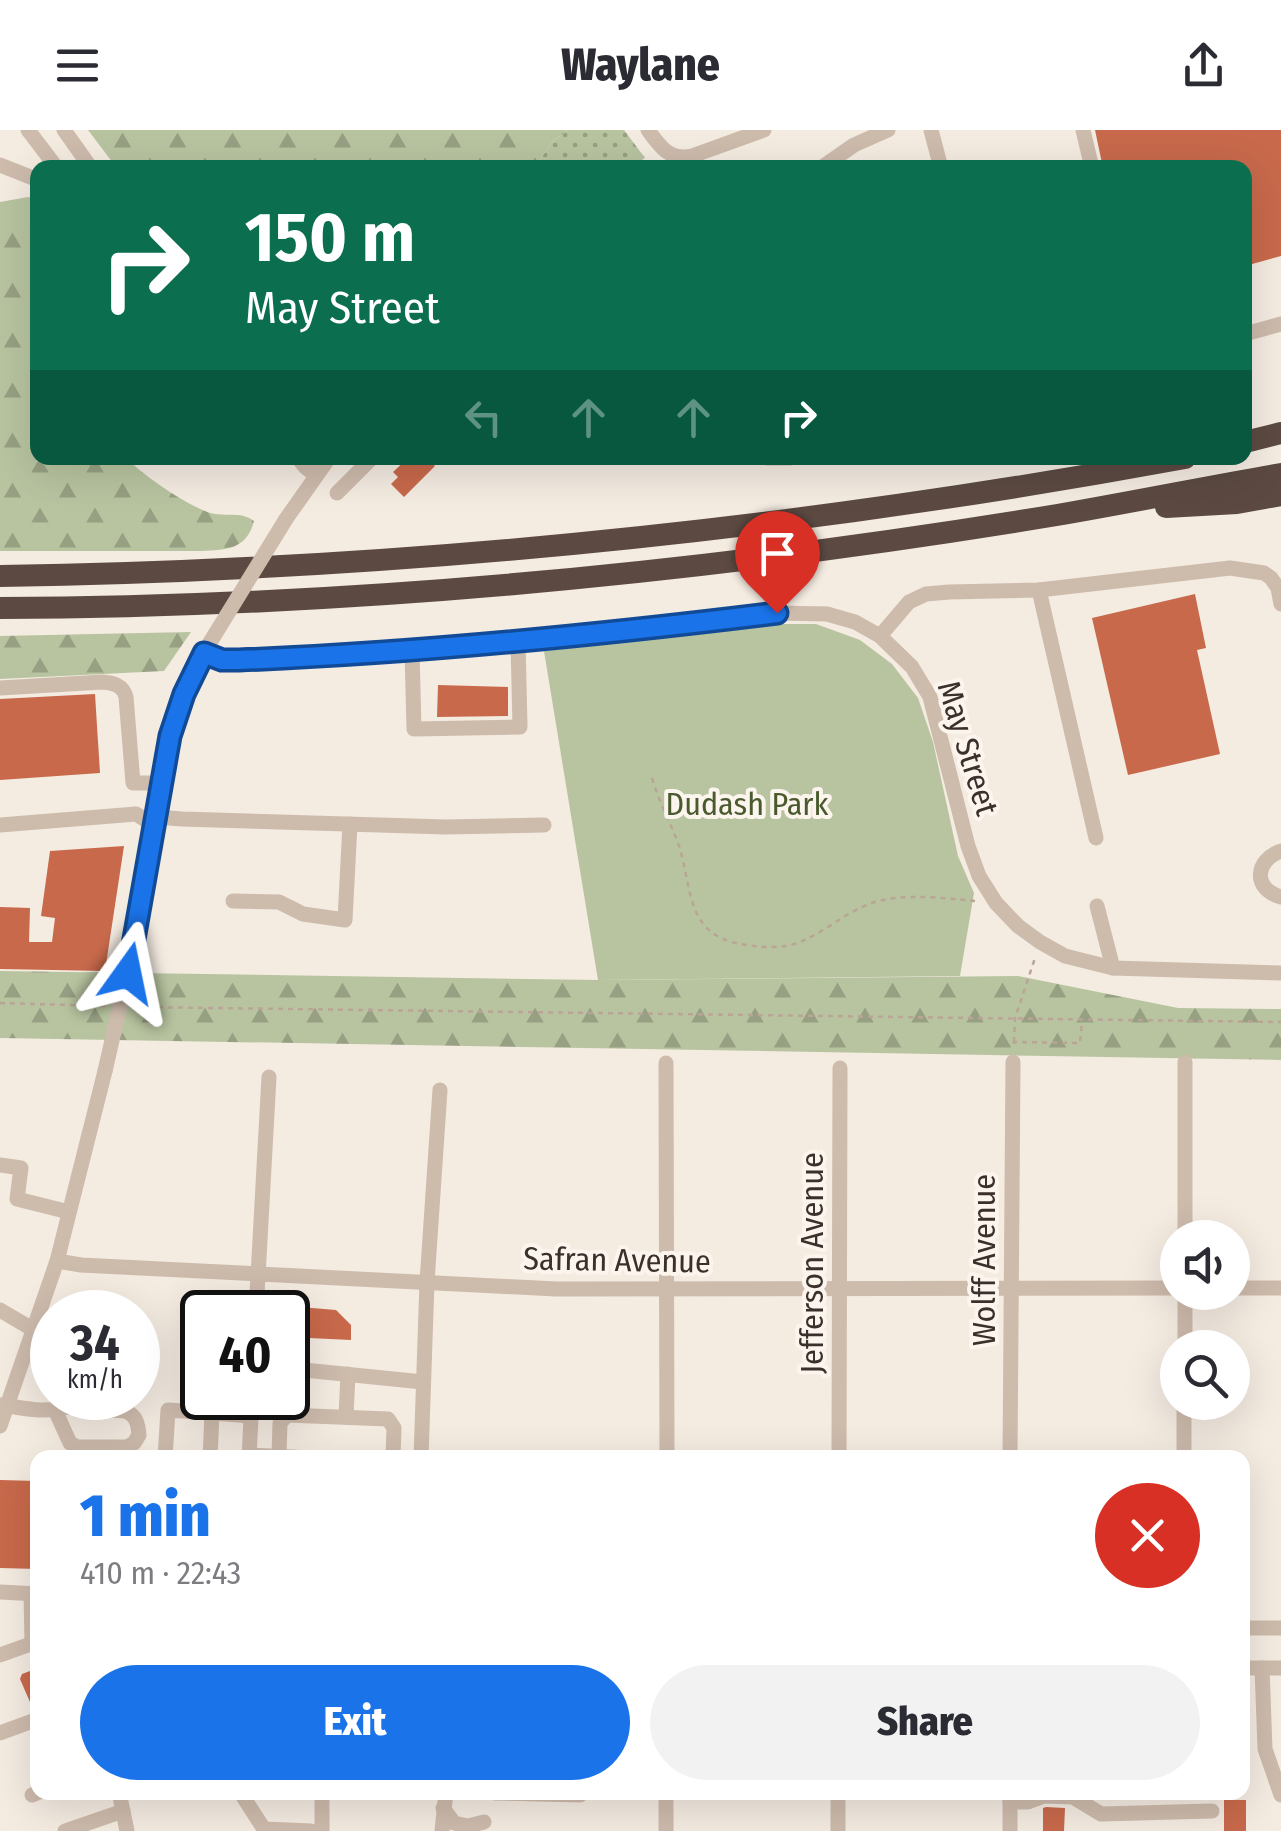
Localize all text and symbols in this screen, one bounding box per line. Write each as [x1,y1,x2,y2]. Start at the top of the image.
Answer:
icon: menu [50,38,105,93]
text: Waylane [561,38,720,92]
icon: share [1176,38,1231,93]
text: 150 m [245,196,415,280]
icon: right [80,200,210,330]
text: May Street [245,281,440,335]
icon: left [456,390,511,445]
icon: ahead [561,390,616,445]
icon: ahead [666,390,721,445]
icon: right [771,390,826,445]
pin [735,511,820,614]
icon: arrive [750,526,805,581]
street label: May Street [930,676,1007,820]
park label: Dudash Park [666,785,828,823]
position arrow [76,921,180,1025]
street label: Jefferson Avenue [793,1152,831,1374]
street label: Wolff Avenue [965,1174,1003,1346]
map controls [1160,1220,1250,1420]
button: sound [1160,1220,1250,1310]
street label: Safran Avenue [523,1239,711,1281]
speed limit sign: 40 [180,1290,310,1420]
text: 34 [70,1313,120,1373]
button: search [1160,1330,1250,1420]
text: km/h [67,1365,123,1395]
text: 1 min [80,1480,211,1552]
button: close [1095,1483,1200,1588]
text: 410 m · 22:43 [80,1554,241,1592]
button: Exit [80,1665,630,1780]
button: Share [650,1665,1200,1780]

